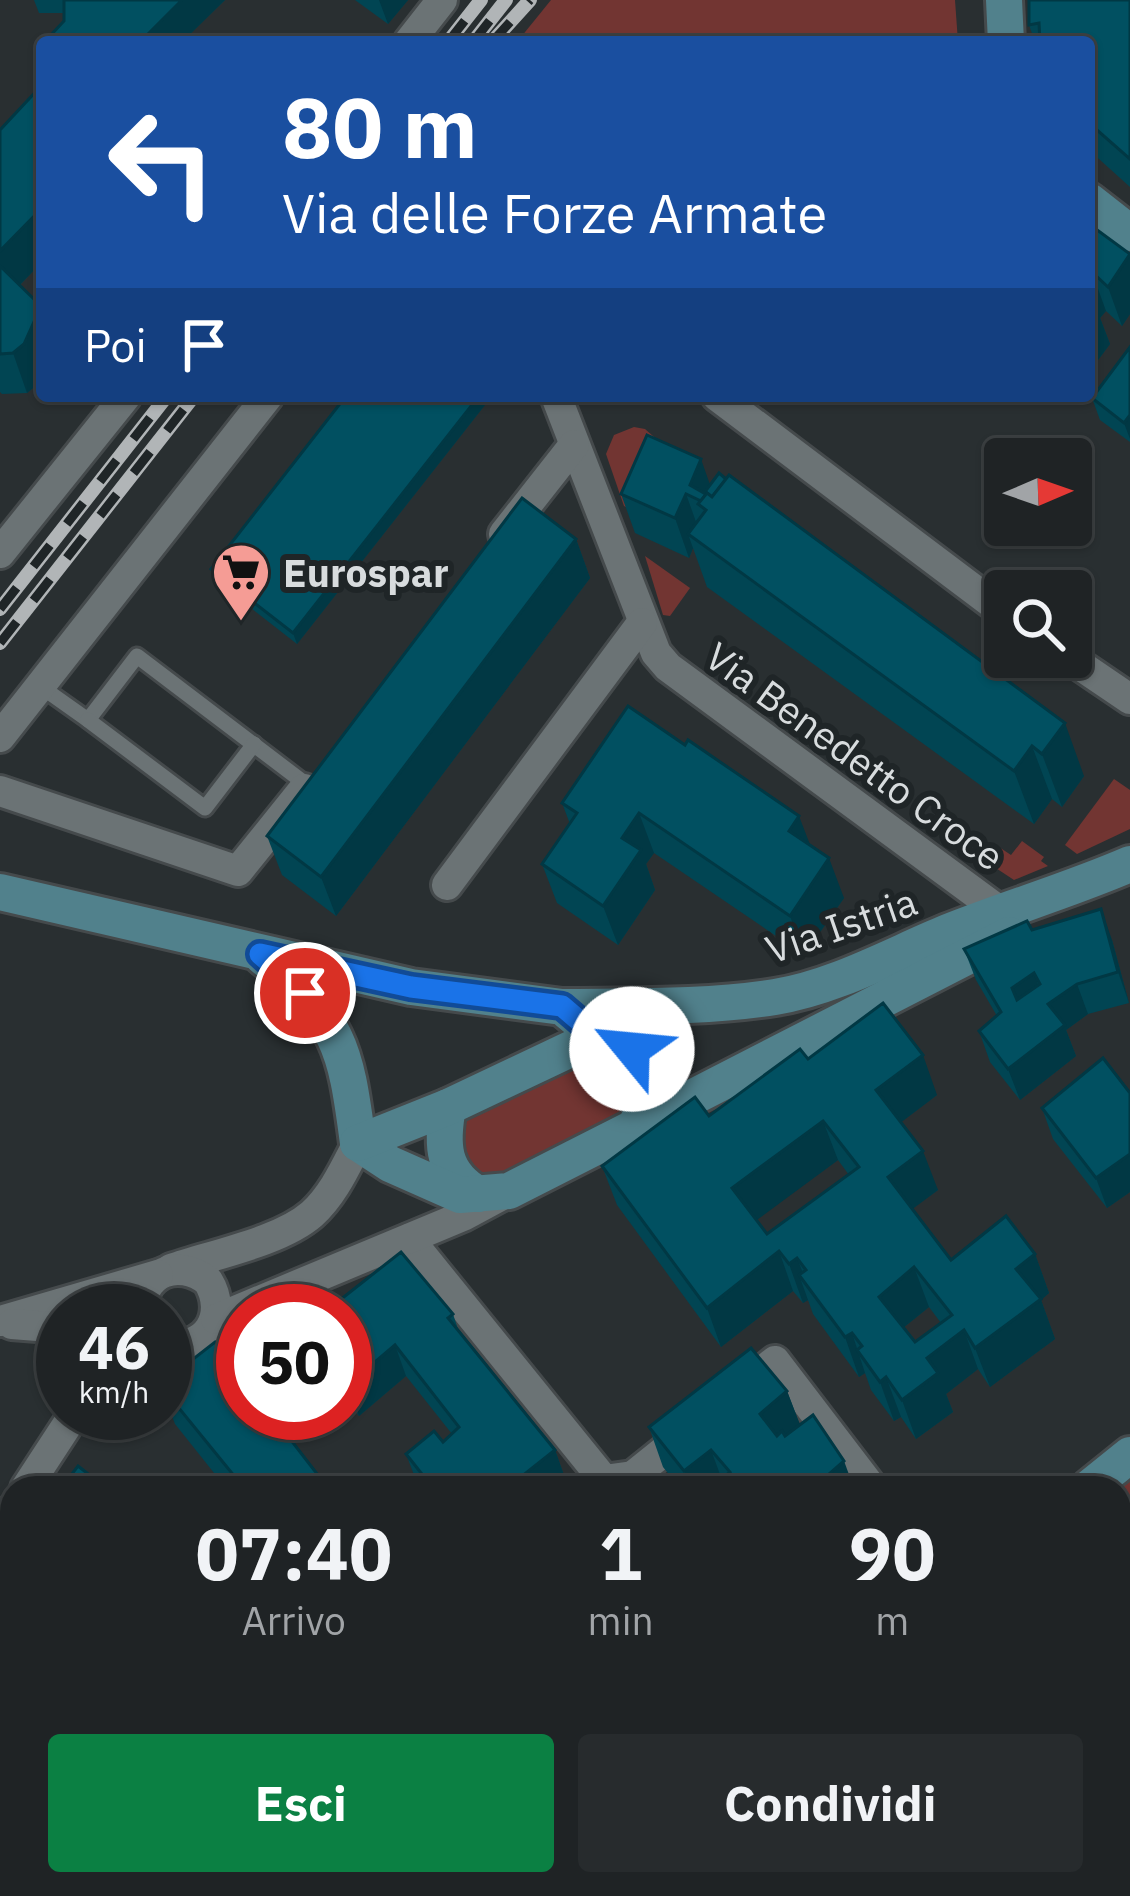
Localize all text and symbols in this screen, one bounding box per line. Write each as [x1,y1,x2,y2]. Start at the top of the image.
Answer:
text: 80 m [282,72,478,181]
icon: left [84,84,240,240]
text: Via delle Forze Armate [282,178,827,248]
icon: arrive [171,312,237,378]
text: Poi [84,316,147,374]
north arrow [984,438,1092,546]
map controls [984,438,1092,678]
supermarket icon: Eurospar [210,541,272,623]
place label: Eurospar [283,547,449,598]
button: search [984,570,1092,678]
street label: Via Benedetto Croce [696,630,1014,882]
street label: Via Istria [759,875,923,975]
pin [254,942,356,1044]
icon: arrive [272,960,338,1026]
position arrow [569,986,695,1112]
speed limit sign: 50 [216,1284,372,1440]
text: 46 [78,1307,150,1386]
text: km/h [79,1372,149,1411]
text: 07:40 [196,1506,392,1600]
text: 1 [599,1506,642,1600]
text: 90 [849,1506,935,1600]
text: Arrivo [242,1595,346,1646]
text: min [588,1595,654,1646]
text: m [875,1595,909,1646]
button: Esci [48,1734,554,1872]
button: Condividi [578,1734,1083,1872]

